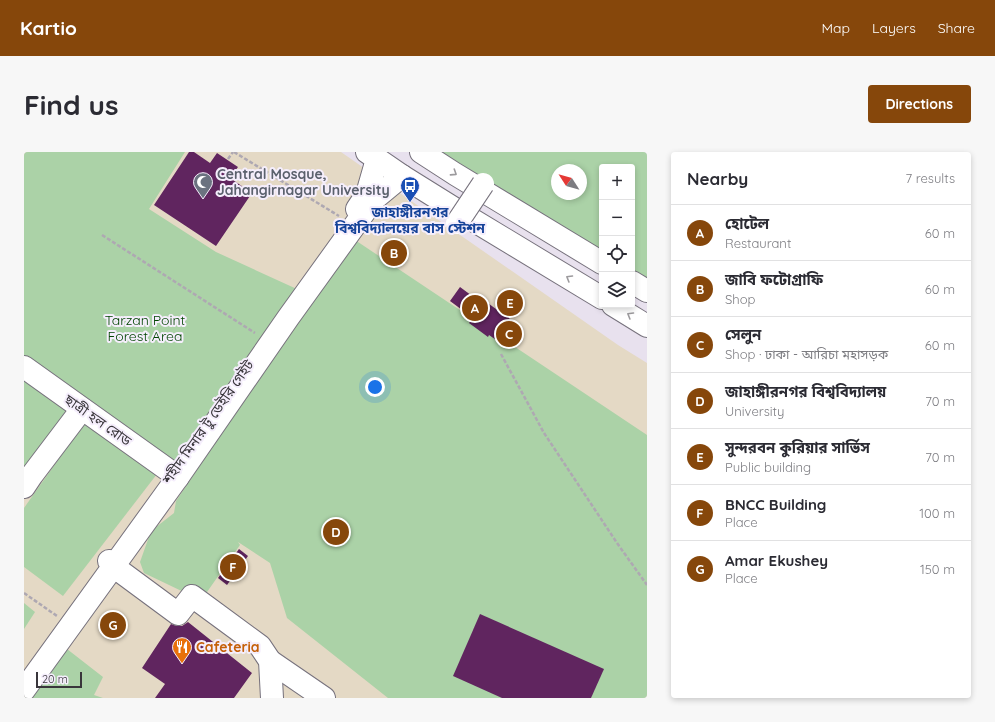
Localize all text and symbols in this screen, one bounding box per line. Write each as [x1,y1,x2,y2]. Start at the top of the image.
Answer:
text: Kartio [20,16,77,40]
text: Map [821,19,850,37]
text: Layers [872,19,916,37]
text: Share [938,19,975,37]
button: Directions [868,85,971,123]
text: Find us [24,87,118,122]
north arrow [551,164,587,200]
map controls [599,164,635,308]
button: + [599,164,635,200]
place label: Central Mosque, Jahangirnagar University [217,165,390,199]
text: Nearby [687,168,748,189]
one-way arrow [450,169,457,176]
text: 7 results [906,170,955,186]
mosque icon: Central Mosque, Jahangirnagar University [192,171,214,199]
bus stop icon: জাহাঙ্গীরনগর বিশ্ববিদ্যালয়ের বাস স্টেশন [399,175,421,203]
button: − [599,200,635,236]
place label: জাহাঙ্গীরনগর বিশ্ববিদ্যালয়ের বাস স্টেশন [334,203,485,237]
text: হোটেল [725,214,769,233]
text: A [696,225,704,241]
text: 60 m [925,225,955,241]
text: Restaurant [725,235,791,251]
button: locate [599,236,635,272]
pin: B [381,238,407,268]
text: জাবি ফটোগ্রাফি [725,270,823,289]
button: layers [599,272,635,308]
one-way arrow [566,276,573,283]
text: B [696,281,704,297]
text: 60 m [925,281,955,297]
pin: E [497,288,523,318]
text: Shop [725,291,755,307]
pin: A [462,293,488,323]
park label: Tarzan Point Forest Area [105,311,186,345]
one-way arrow [627,313,634,320]
pin: C [496,319,522,349]
text: সেলুন [725,325,761,344]
text: C [696,337,704,353]
text: 60 m [925,337,955,353]
text: Shop · ঢাকা - আরিচা মহাসড়ক [725,346,888,362]
street label: শহীদ মিনার টু ডেইরি গেইট [158,356,258,489]
your location [365,377,385,397]
text: জাহাঙ্গীরনগর বিশ্ববিদ্যালয় [725,382,886,401]
street label: ছাত্রী হল রোড [60,390,136,450]
text: D [695,393,705,409]
text: 70 m [925,393,955,409]
text: University [725,403,784,419]
text: সুন্দরবন কুরিয়ার সার্ভিস [725,438,870,457]
text: E [696,449,704,465]
text: 70 m [925,449,955,465]
text: Public building [725,459,811,475]
text: BNCC Building [725,495,826,514]
text: F [696,505,704,521]
text: 100 m [919,505,955,521]
text: Place [725,514,758,530]
pin: D [323,517,349,547]
text: Amar Ekushey [725,551,828,570]
pin: F [220,552,246,582]
text: G [695,561,705,577]
text: 150 m [920,561,955,577]
text: Place [725,570,758,586]
pin: G [100,610,126,640]
restaurant icon: Cafeteria [171,636,193,664]
place label: Cafeteria [196,638,260,656]
scale bar [36,670,82,689]
text: 20 m [42,672,68,686]

